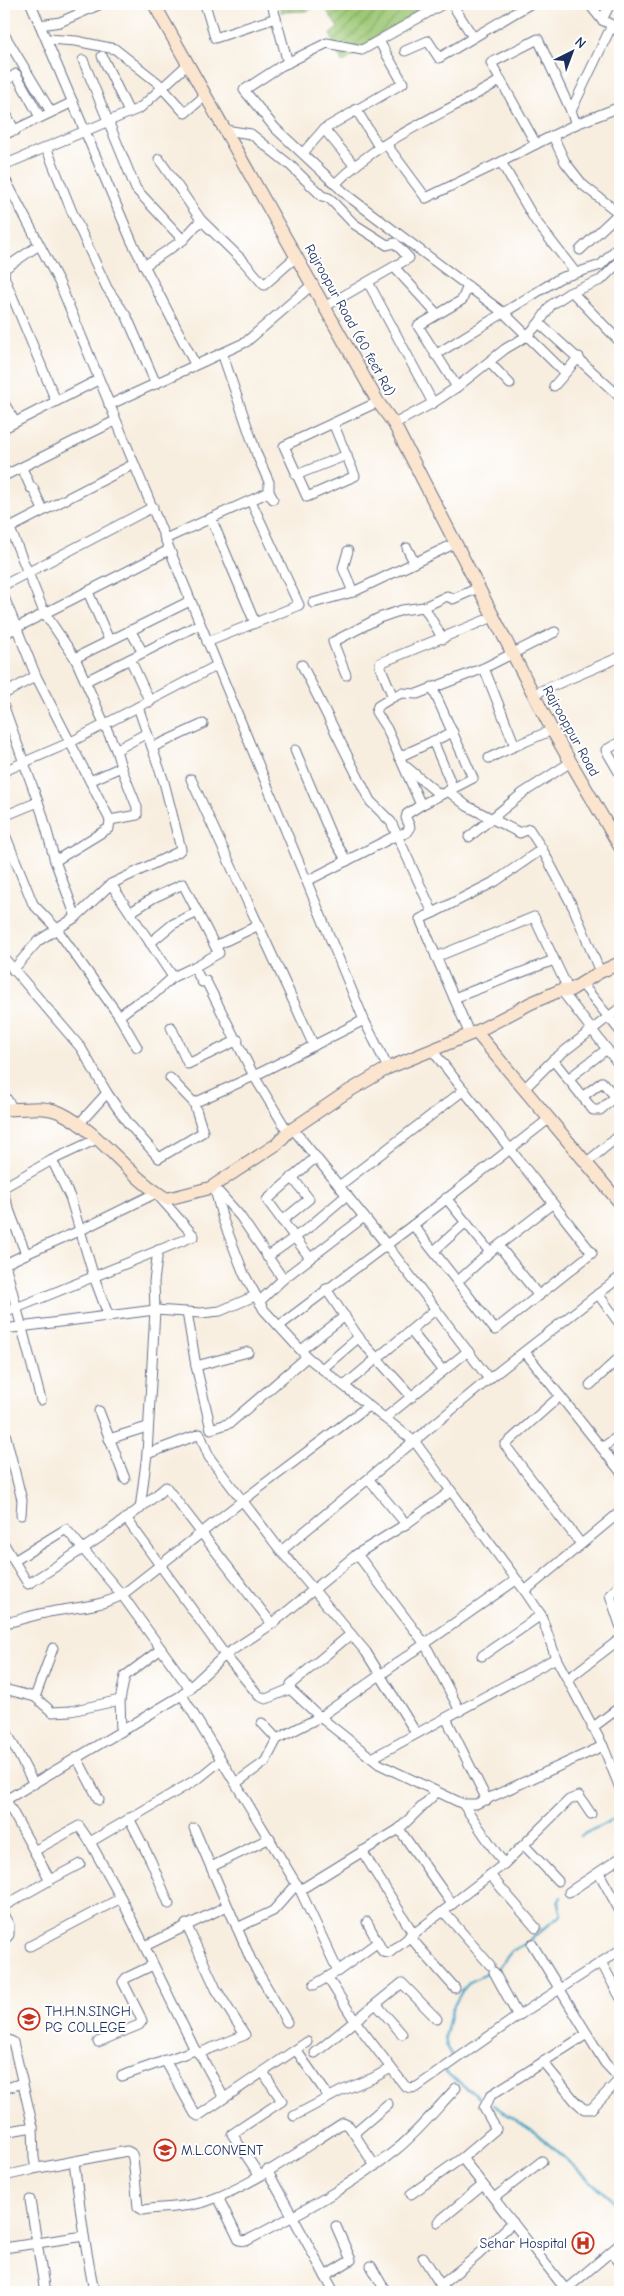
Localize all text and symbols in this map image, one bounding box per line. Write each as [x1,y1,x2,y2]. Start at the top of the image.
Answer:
north arrow [546,28,596,78]
text: N [571,33,589,52]
street label: Rajroopur Road (60 feet Rd) [301,241,399,399]
street label: Rajrooppur Road [539,683,603,779]
place label: TH.H.N.SINGH PG COLLEGE [45,2003,131,2036]
school or university icon: TH.H.N.SINGH PG COLLEGE [17,2007,41,2031]
school or university icon: M.L.CONVENT [153,2138,177,2162]
place label: M.L.CONVENT [181,2142,264,2159]
hospital icon: Sehar Hospital [571,2231,595,2255]
place label: Sehar Hospital [480,2235,567,2252]

